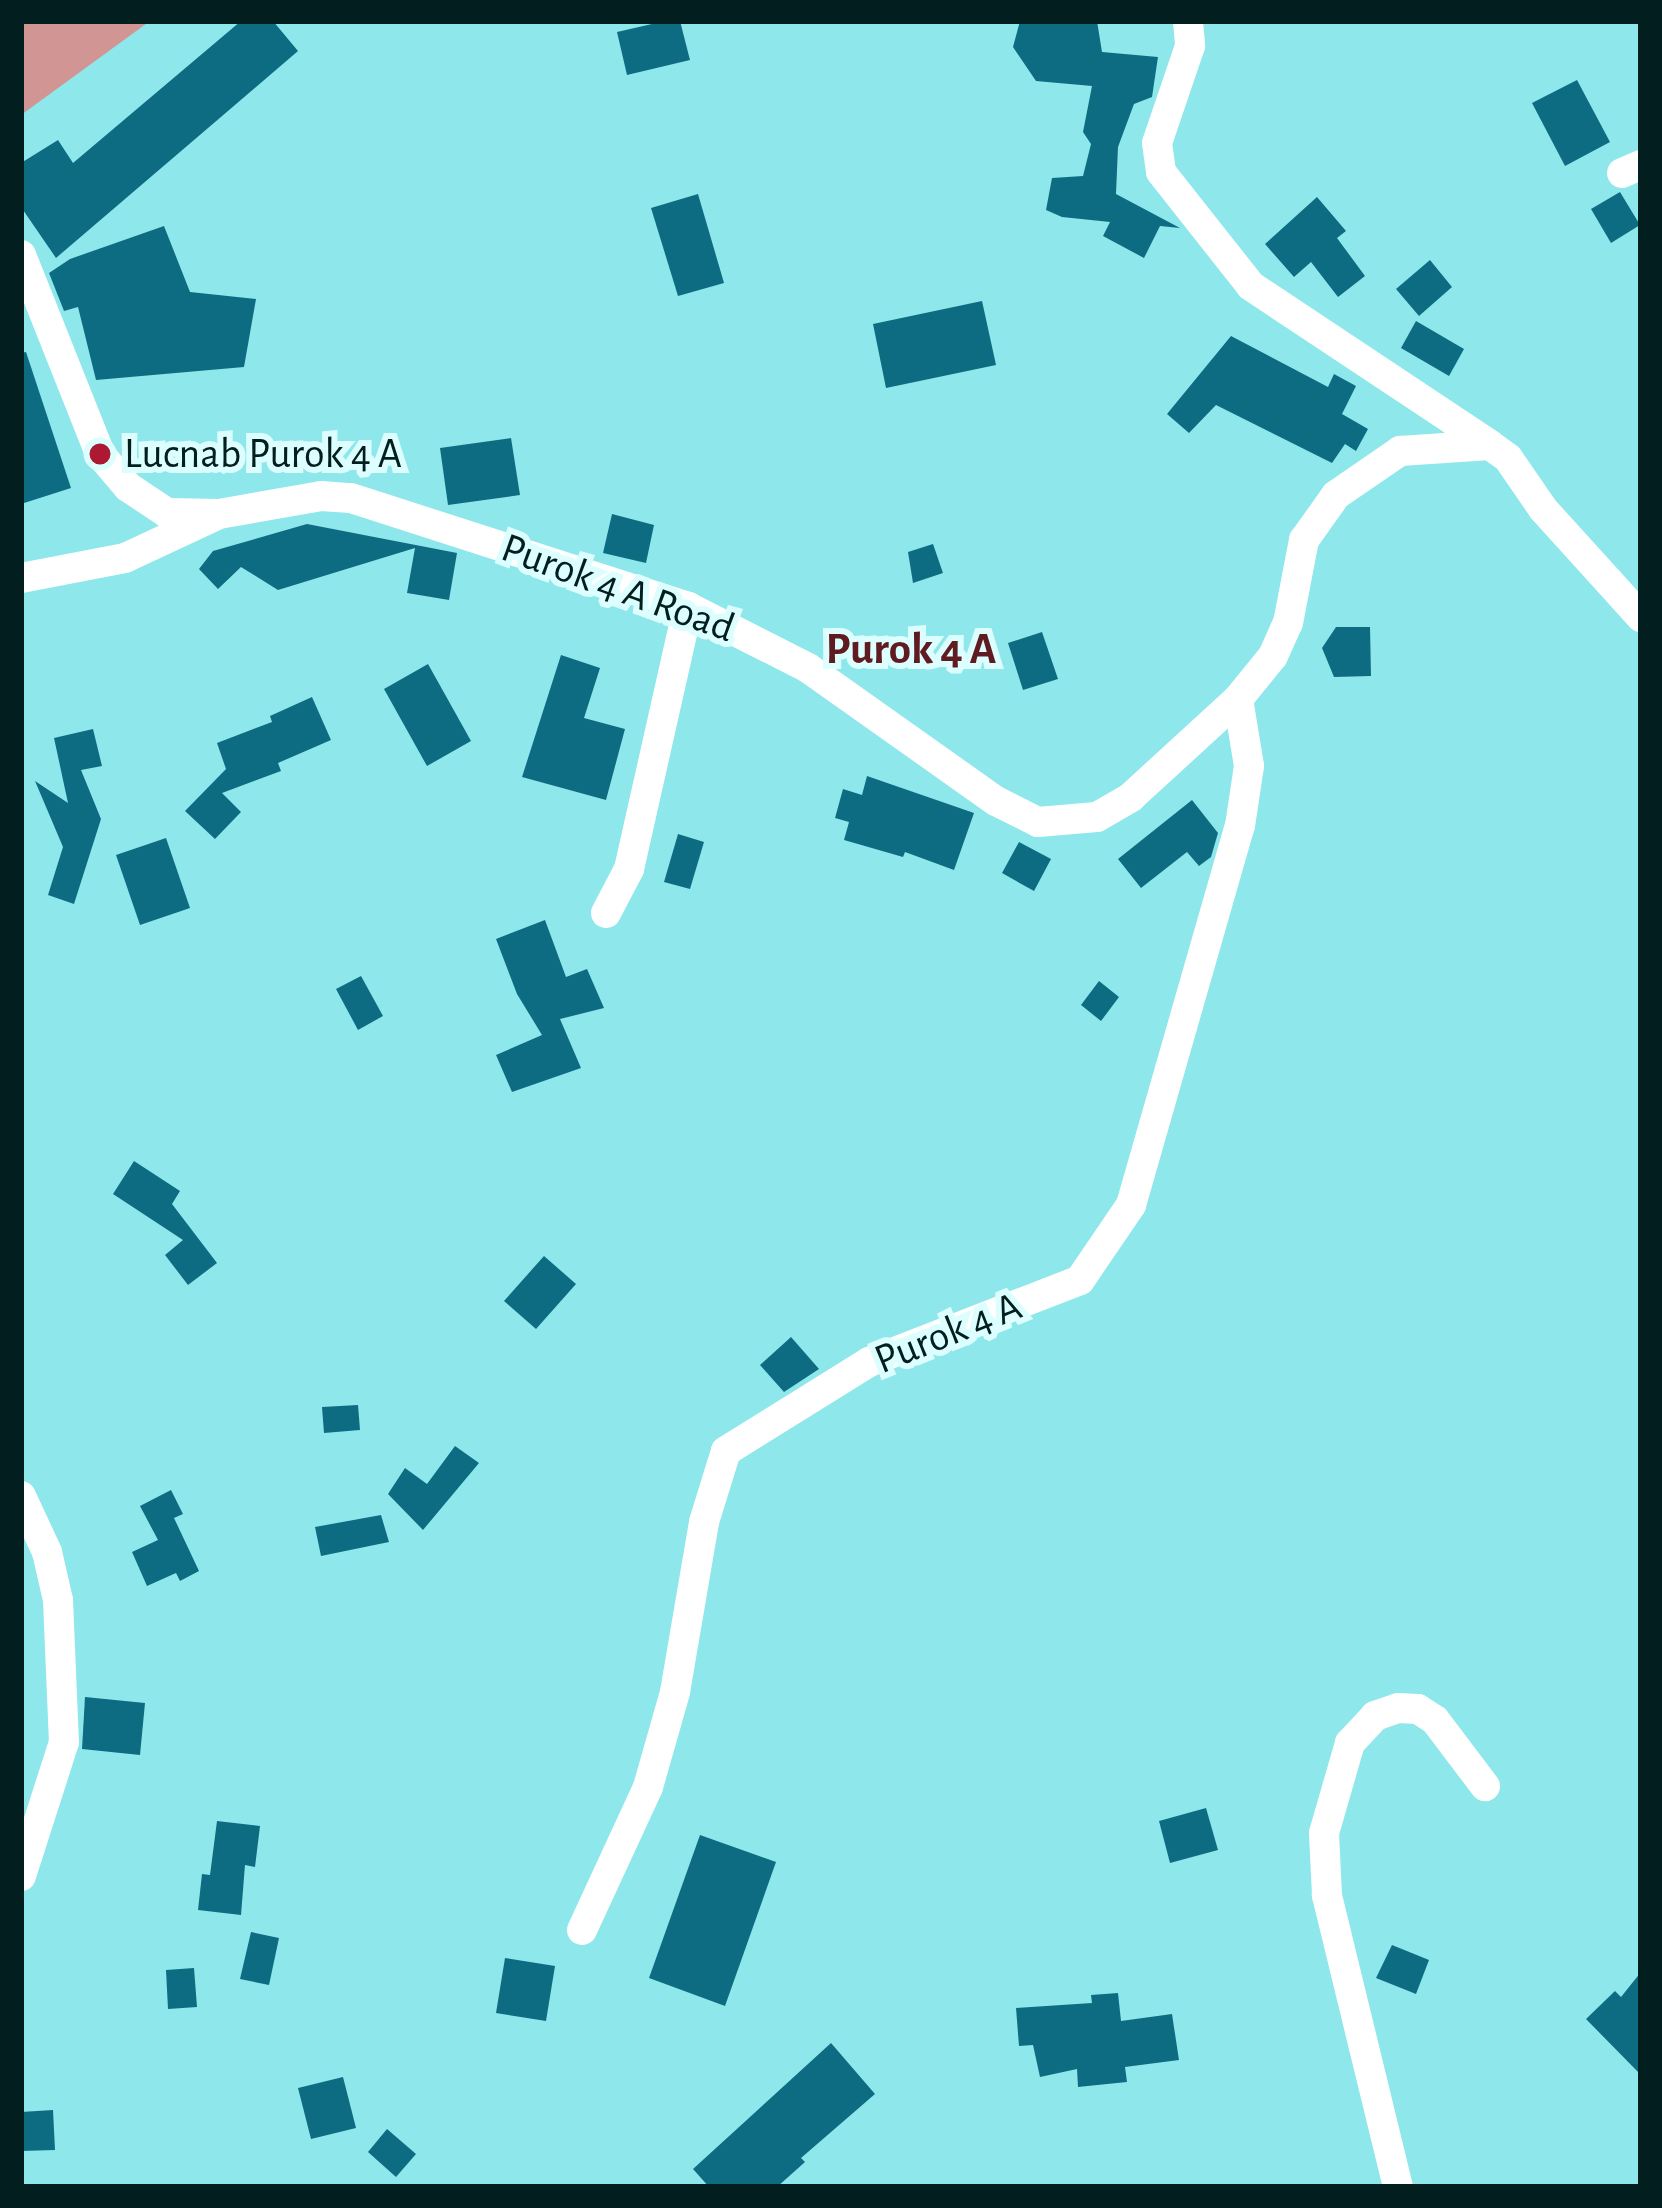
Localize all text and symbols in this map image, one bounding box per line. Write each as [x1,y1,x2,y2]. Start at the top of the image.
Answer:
place label: Lucnab Purok 4 A [124,429,402,479]
marker: Lucnab Purok 4 A [87,441,113,467]
street label: Purok 4 A Road [495,523,741,653]
district label: Purok 4 A [825,623,997,677]
street label: Purok 4 A [867,1281,1029,1385]

